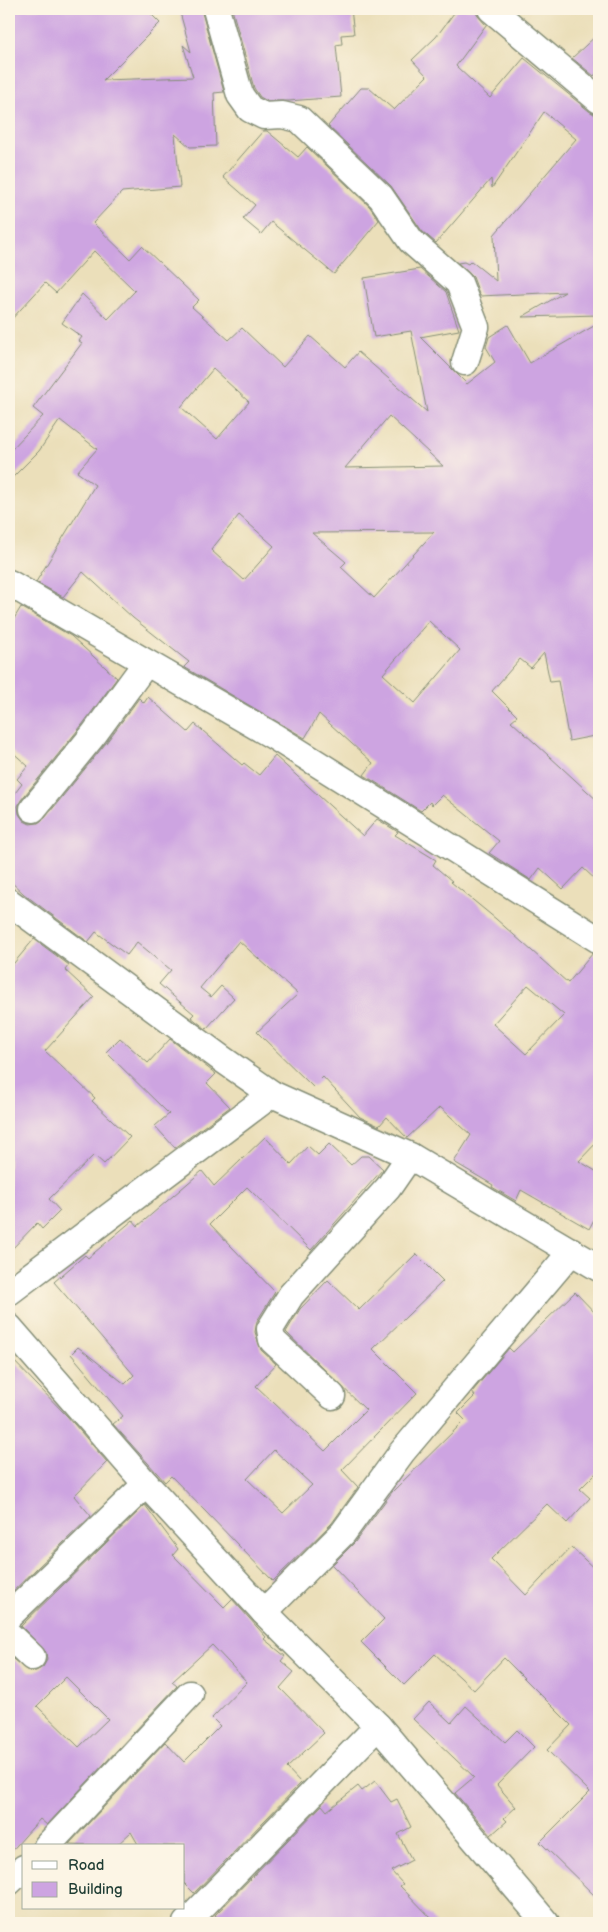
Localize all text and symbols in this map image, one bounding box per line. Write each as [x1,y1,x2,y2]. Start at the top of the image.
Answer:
legend [22,1844,185,1910]
text: Road [68,1856,104,1875]
text: Building [68,1880,123,1899]

